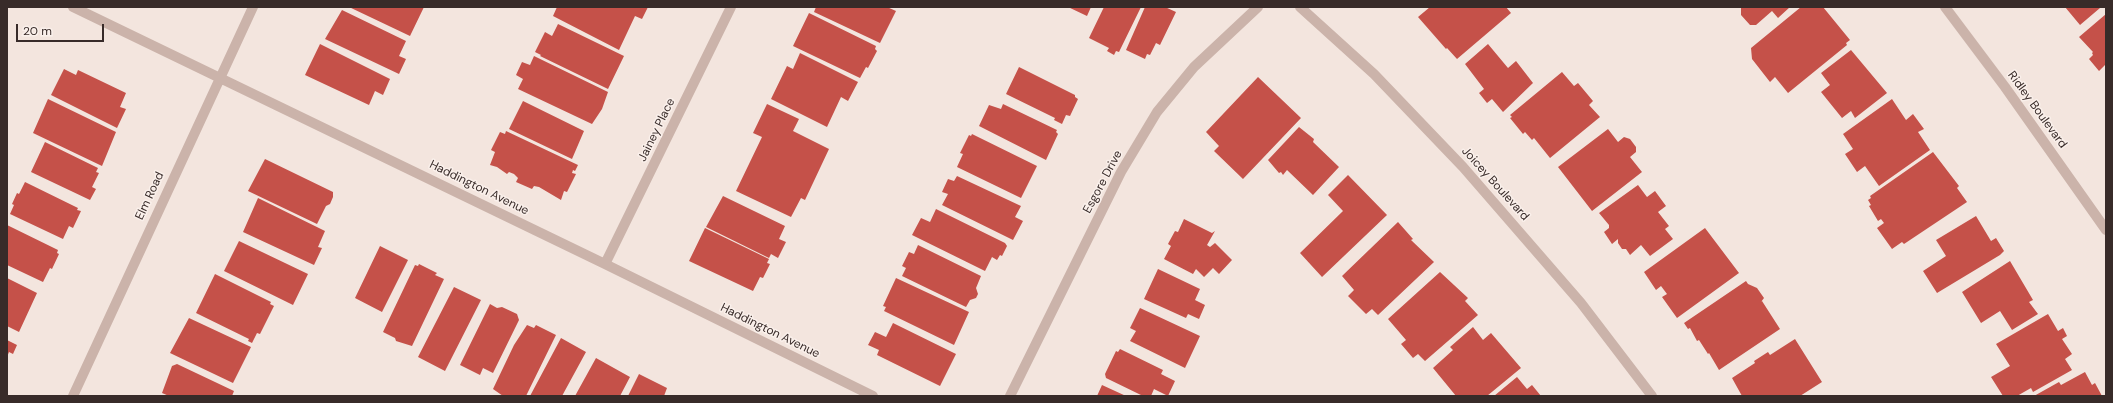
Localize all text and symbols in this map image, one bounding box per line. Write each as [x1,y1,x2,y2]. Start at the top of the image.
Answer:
scale bar [18,16,106,42]
text: 20 m [23,23,52,39]
street label: Ridley Boulevard [2004,69,2070,151]
street label: Jainey Place [635,96,679,164]
street label: Joicey Boulevard [1458,144,1532,224]
street label: Esgore Drive [1080,148,1126,216]
street label: Haddington Avenue [427,158,531,218]
street label: Elm Road [133,170,167,222]
street label: Haddington Avenue [718,301,822,361]

